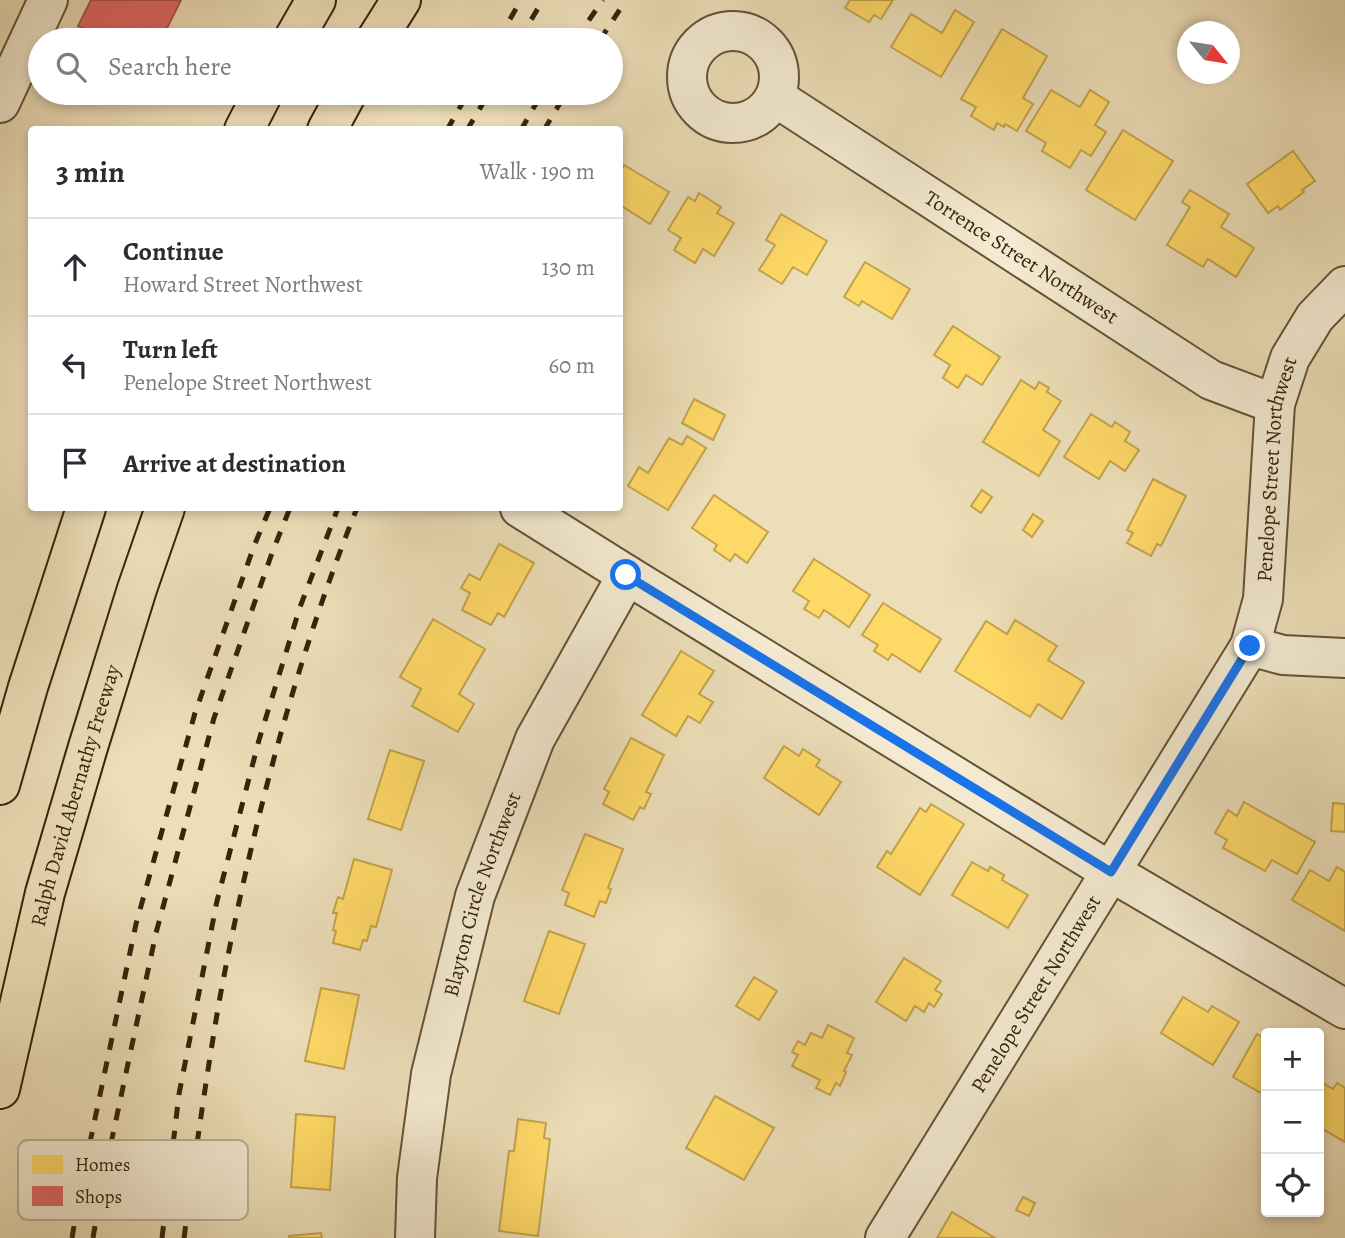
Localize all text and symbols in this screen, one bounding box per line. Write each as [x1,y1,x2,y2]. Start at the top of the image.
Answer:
north arrow [1177,21,1240,84]
search box [28,28,623,105]
icon: search [52,48,90,86]
text: Search here [108,49,232,84]
text: 3 min [56,152,125,192]
text: Walk · 190 m [480,156,595,187]
street label: Torrence Street Northwest [919,184,1124,330]
text: Continue [123,234,224,269]
icon: ahead [56,248,94,286]
text: 130 m [542,252,595,283]
text: Howard Street Northwest [123,269,363,300]
text: Turn left [123,332,218,367]
icon: left [56,346,94,384]
text: 60 m [548,350,595,381]
street label: Penelope Street Northwest [1250,353,1304,583]
text: Penelope Street Northwest [123,367,372,398]
icon: arrive [56,444,94,482]
text: Arrive at destination [123,446,346,481]
route start [610,559,641,590]
route end [1234,630,1265,661]
street label: Ralph David Abernathy Freeway [24,661,127,929]
street label: Blayton Circle Northwest [437,788,528,1000]
street label: Penelope Street Northwest [964,890,1107,1098]
map controls [1261,1028,1324,1217]
button: + [1261,1028,1324,1091]
button: − [1261,1091,1324,1154]
legend [18,1140,248,1220]
text: Homes [75,1152,130,1178]
button: locate [1261,1154,1324,1217]
text: Shops [75,1184,122,1210]

